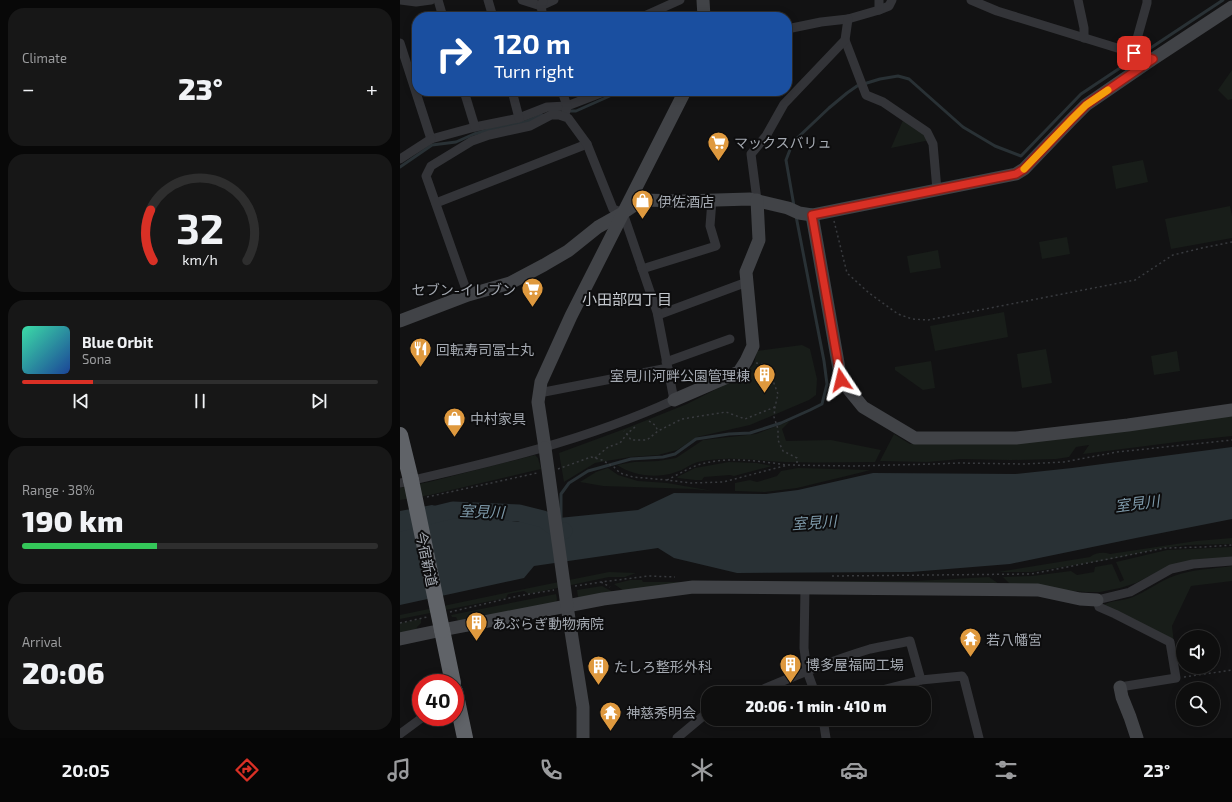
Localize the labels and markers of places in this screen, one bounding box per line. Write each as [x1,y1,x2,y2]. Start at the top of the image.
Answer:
pin [1117,36,1151,70]
supermarket icon: マックスバリュ [705,129,731,162]
place label: マックスバリュ [734,134,832,151]
shop icon: 伊佐酒店 [630,188,656,221]
place label: 伊佐酒店 [658,193,714,210]
supermarket icon: セブン-イレブン [519,276,545,309]
place label: セブン-イレブン [412,281,516,298]
restaurant icon: 回転寿司冨士丸 [408,336,434,369]
place label: 回転寿司冨士丸 [436,341,534,358]
building icon: 室見川河畔公園管理棟 [752,362,778,395]
place label: 室見川河畔公園管理棟 [610,367,750,384]
shop icon: 中村家具 [442,405,468,438]
place label: 中村家具 [470,410,526,427]
building icon: あぶらぎ動物病院 [464,610,490,643]
place label: あぶらぎ動物病院 [492,615,604,632]
temple icon: 若八幡宮 [957,626,983,659]
place label: 若八幡宮 [986,631,1042,648]
building icon: 博多屋福岡工場 [777,651,803,684]
building icon: たしろ整形外科 [586,653,612,686]
place label: 博多屋福岡工場 [806,656,904,673]
place label: たしろ整形外科 [614,658,712,675]
temple icon: 神慈秀明会 [598,699,624,732]
place label: 神慈秀明会 [626,704,696,721]

